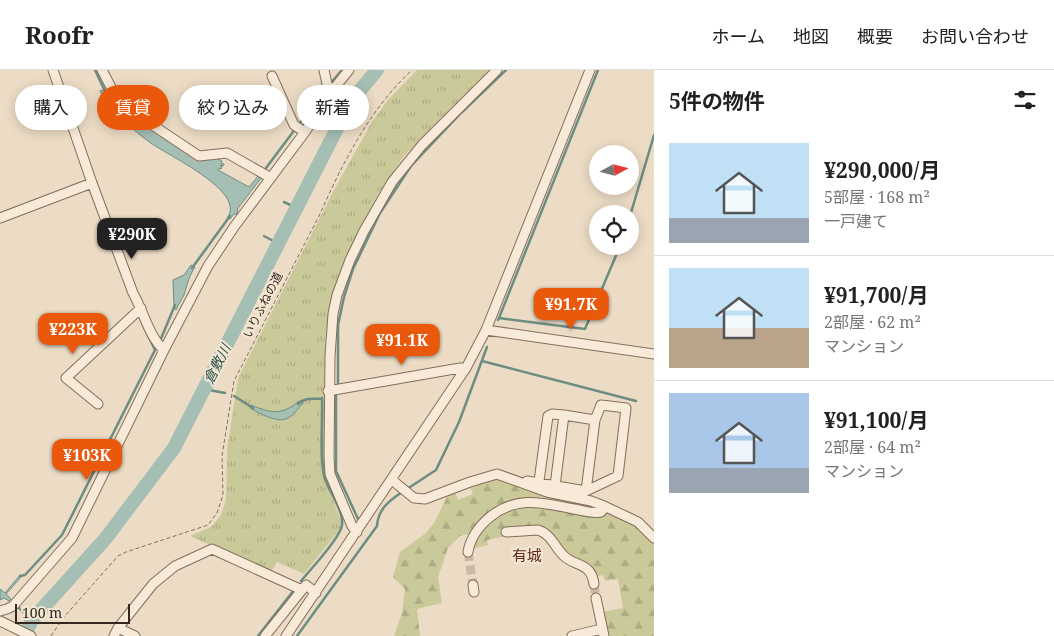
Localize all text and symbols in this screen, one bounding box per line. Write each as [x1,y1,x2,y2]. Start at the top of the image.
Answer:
text: Roofr [25,18,94,51]
text: ホーム [712,24,765,48]
text: 地図 [793,24,829,48]
text: 概要 [857,24,893,48]
text: お問い合わせ [921,24,1029,48]
chip: 購入 [15,85,87,130]
chip: 賃貸 [97,85,169,130]
chip: 絞り込み [179,85,287,130]
chip: 新着 [297,85,369,130]
icon: filters [1011,86,1039,114]
text: 5件の物件 [669,87,765,115]
north arrow [589,145,639,195]
map controls [589,145,639,255]
text: ¥290,000/月 [824,156,940,184]
icon: home [709,163,769,223]
text: 5部屋 · 168 m² [824,186,930,208]
button: locate [589,205,639,255]
text: 一戸建て [824,210,888,232]
pin: ¥290K [97,218,167,260]
text: ¥290K [108,223,156,245]
street label: いりふねの道 [239,269,286,341]
text: ¥91,700/月 [824,281,928,309]
pin: ¥91.7K [530,288,612,330]
icon: home [709,288,769,348]
text: ¥91.7K [545,293,597,315]
text: 2部屋 · 62 m² [824,311,921,333]
pin: ¥223K [38,312,108,355]
text: ¥223K [49,318,97,340]
pin: ¥91.1K [361,324,443,366]
text: ¥91.1K [376,329,428,351]
text: マンション [824,335,904,357]
water label: 倉敷川 [199,339,235,387]
text: ¥91,100/月 [824,406,928,434]
icon: home [709,413,769,473]
text: 2部屋 · 64 m² [824,436,921,458]
pin: ¥103K [52,438,122,481]
text: ¥103K [63,444,111,466]
text: マンション [824,460,904,482]
district label: 有城 [512,545,542,565]
scale bar [15,601,130,624]
text: 100 m [22,603,62,622]

